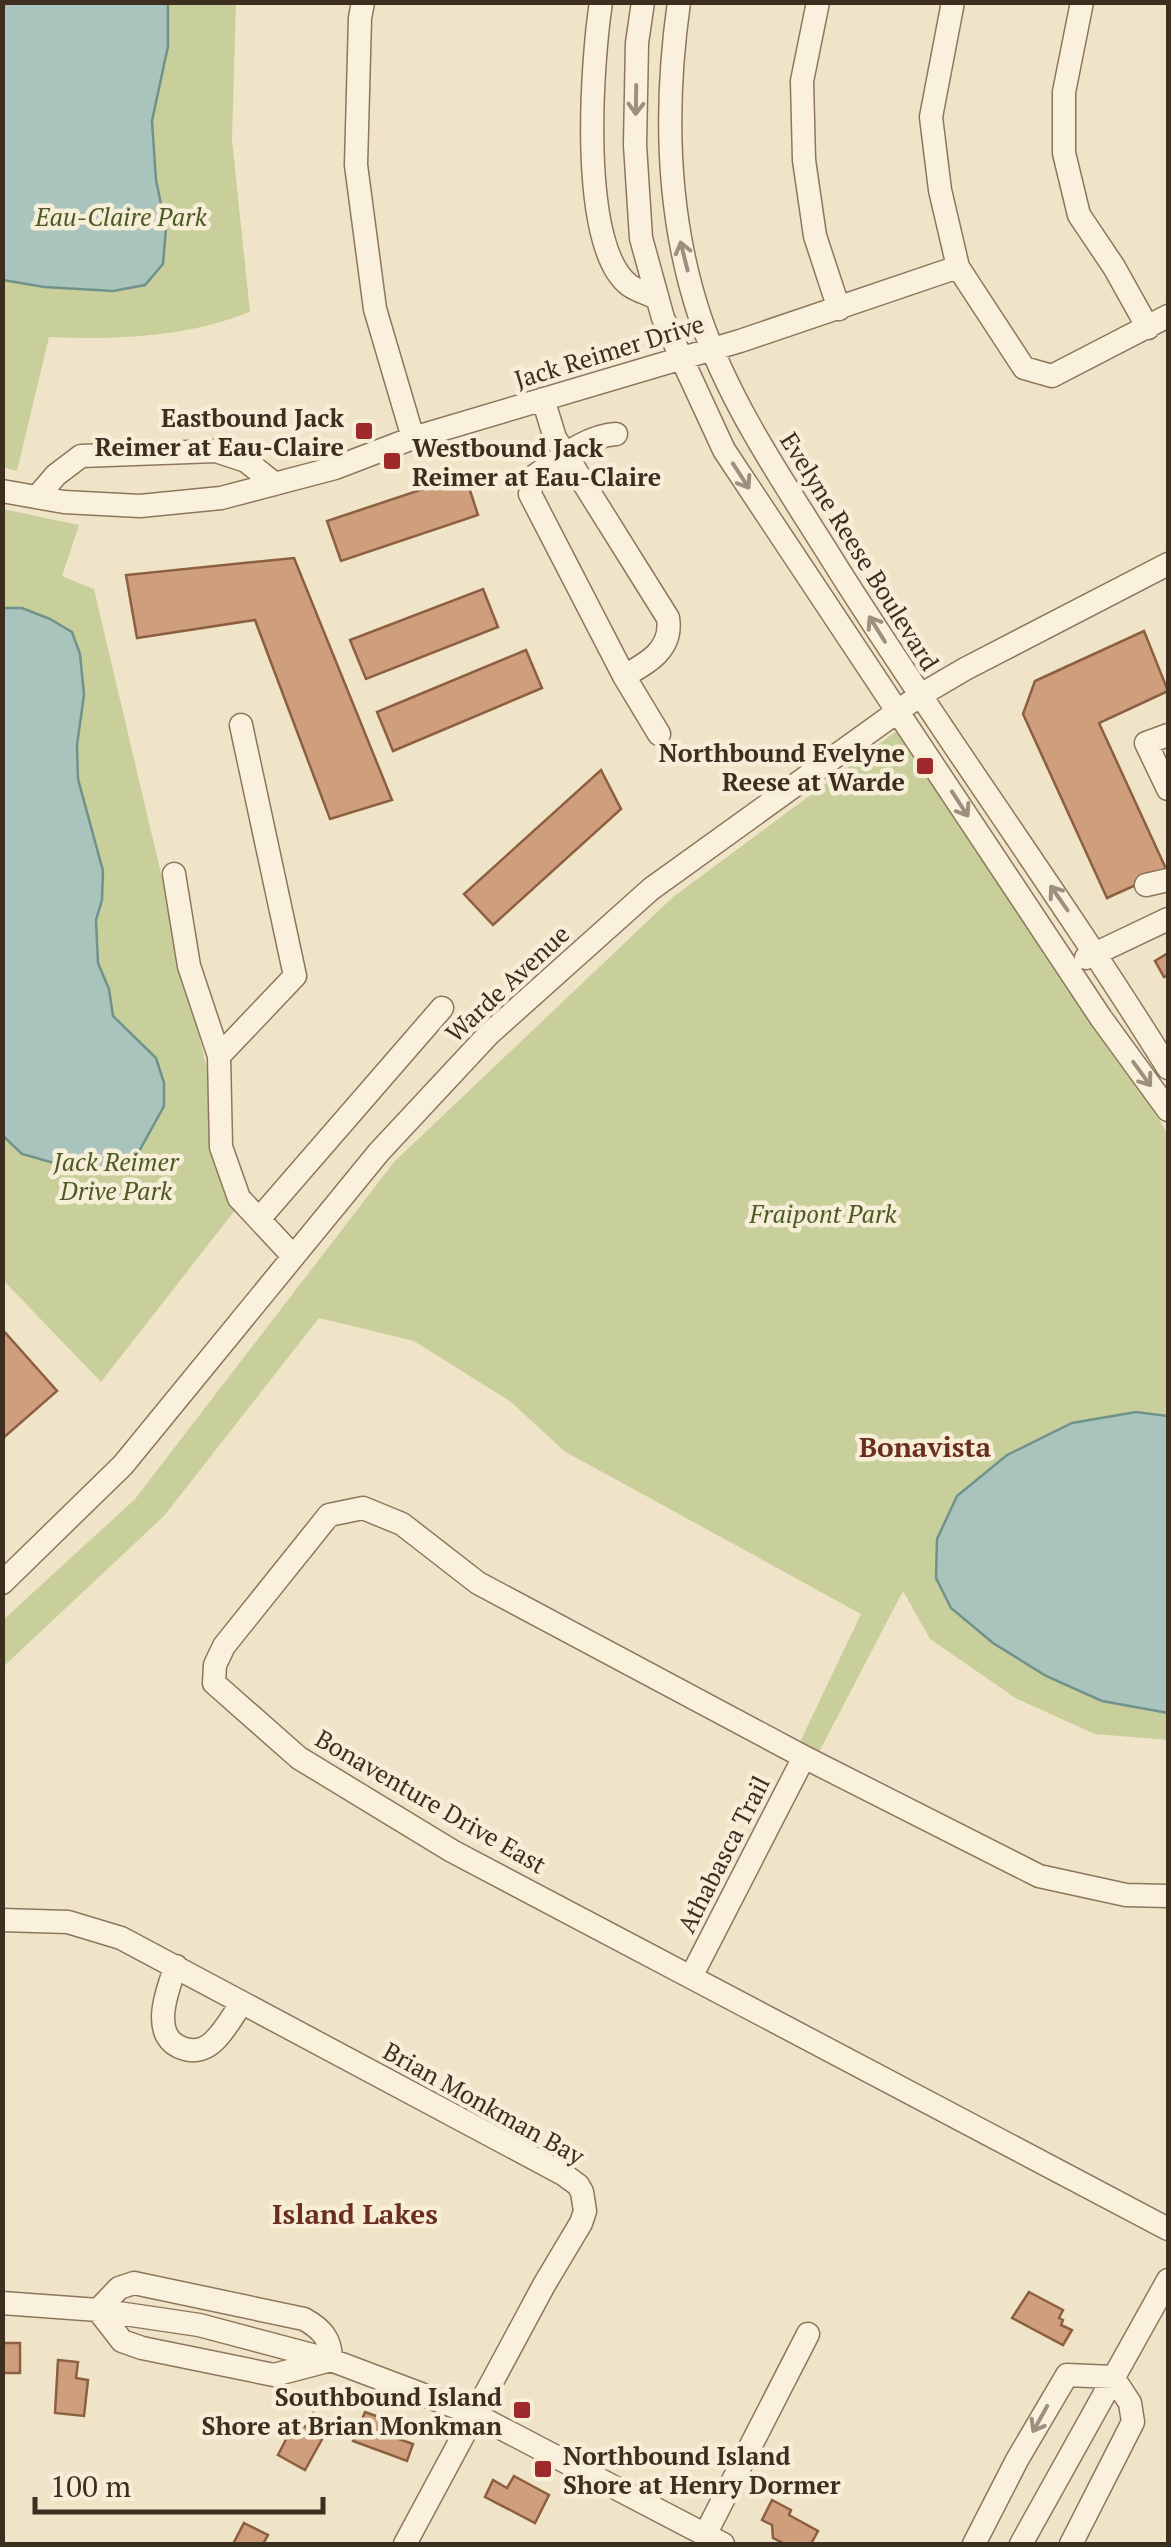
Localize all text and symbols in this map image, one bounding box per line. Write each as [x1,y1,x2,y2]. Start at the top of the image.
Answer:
one-way arrow [626,82,646,115]
park label: Eau-Claire Park [34,200,208,233]
one-way arrow [674,241,692,273]
street label: Jack Reimer Drive [510,306,708,396]
place label: Eastbound Jack Reimer at Eau-Claire [95,401,344,463]
marker: Eastbound Jack Reimer at Eau-Claire [353,420,375,442]
street label: Evelyne Reese Boulevard [773,426,947,676]
place label: Westbound Jack Reimer at Eau-Claire [412,431,661,493]
marker: Westbound Jack Reimer at Eau-Claire [381,450,403,472]
one-way arrow [730,461,751,490]
one-way arrow [866,615,887,644]
place label: Northbound Evelyne Reese at Warde [659,736,905,798]
marker: Northbound Evelyne Reese at Warde [914,755,936,777]
one-way arrow [950,790,971,818]
one-way arrow [1049,885,1070,913]
street label: Warde Avenue [438,917,576,1049]
one-way arrow [1131,1060,1152,1087]
park label: Jack Reimer Drive Park [52,1145,180,1207]
park label: Fraipont Park [748,1197,898,1230]
district label: Bonavista [859,1428,992,1465]
street label: Bonaventure Drive East [310,1721,552,1881]
street label: Athabasca Trail [669,1770,777,1938]
street label: Brian Monkman Bay [378,2034,591,2172]
district label: Island Lakes [272,2195,438,2232]
place label: Southbound Island Shore at Brian Monkman [202,2380,502,2442]
marker: Southbound Island Shore at Brian Monkman [511,2399,533,2421]
one-way arrow [1029,2404,1049,2433]
place label: Northbound Island Shore at Henry Dormer [563,2439,841,2501]
scale bar [35,2452,322,2514]
marker: Northbound Island Shore at Henry Dormer [532,2458,554,2480]
text: 100 m [50,2466,131,2506]

